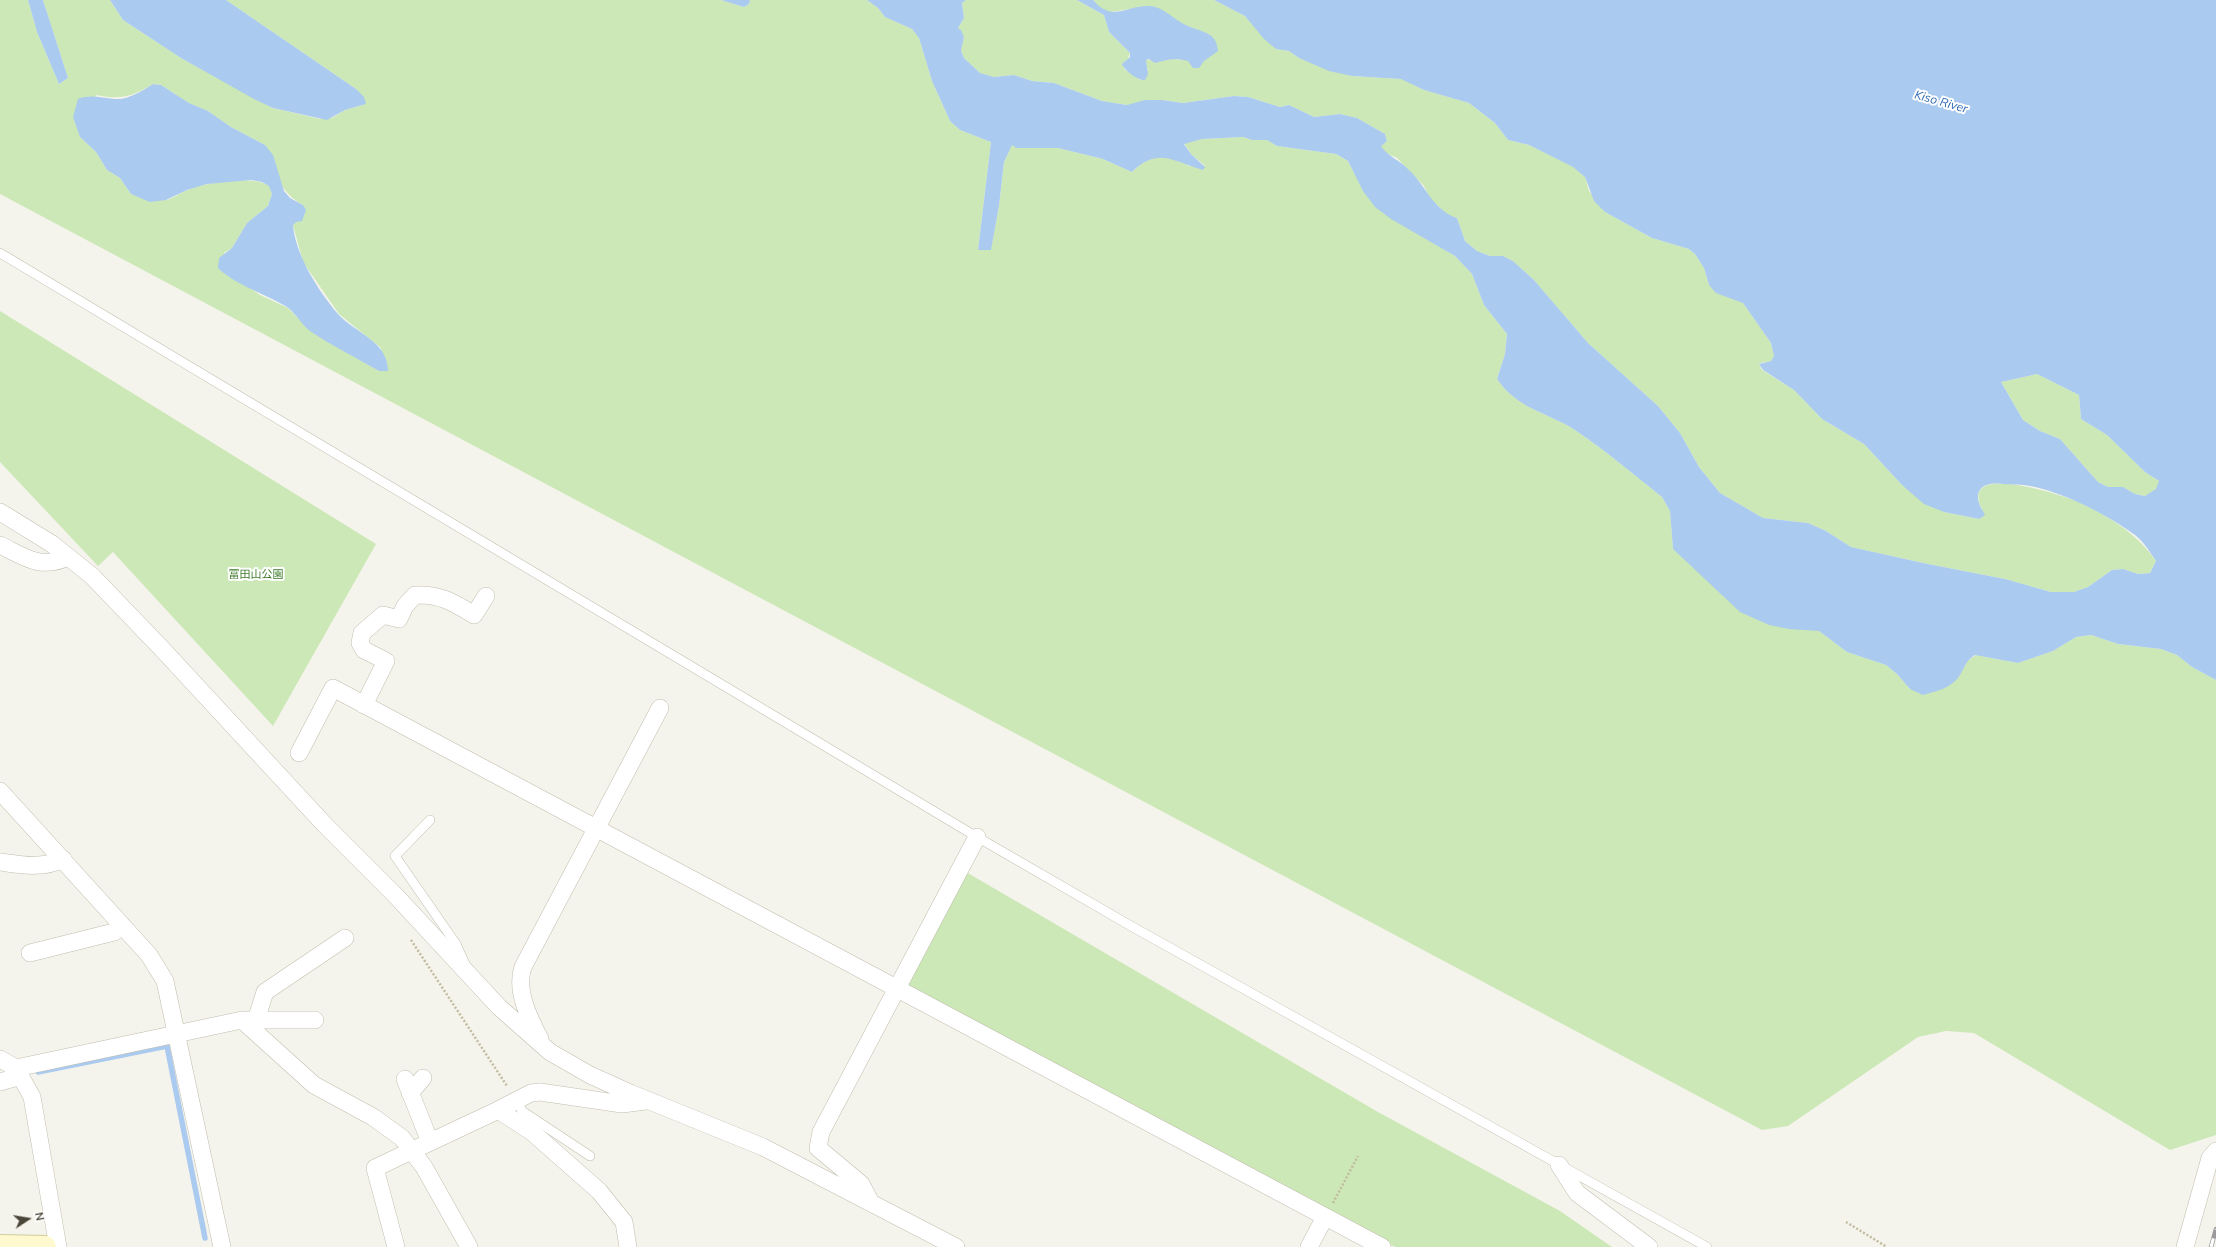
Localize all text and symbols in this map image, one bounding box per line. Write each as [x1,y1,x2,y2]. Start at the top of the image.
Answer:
water label: Kiso River [1913,88,1969,116]
park label: 冨田山公園 [229,568,283,582]
north arrow [8,1199,48,1239]
text: N [32,1211,47,1222]

